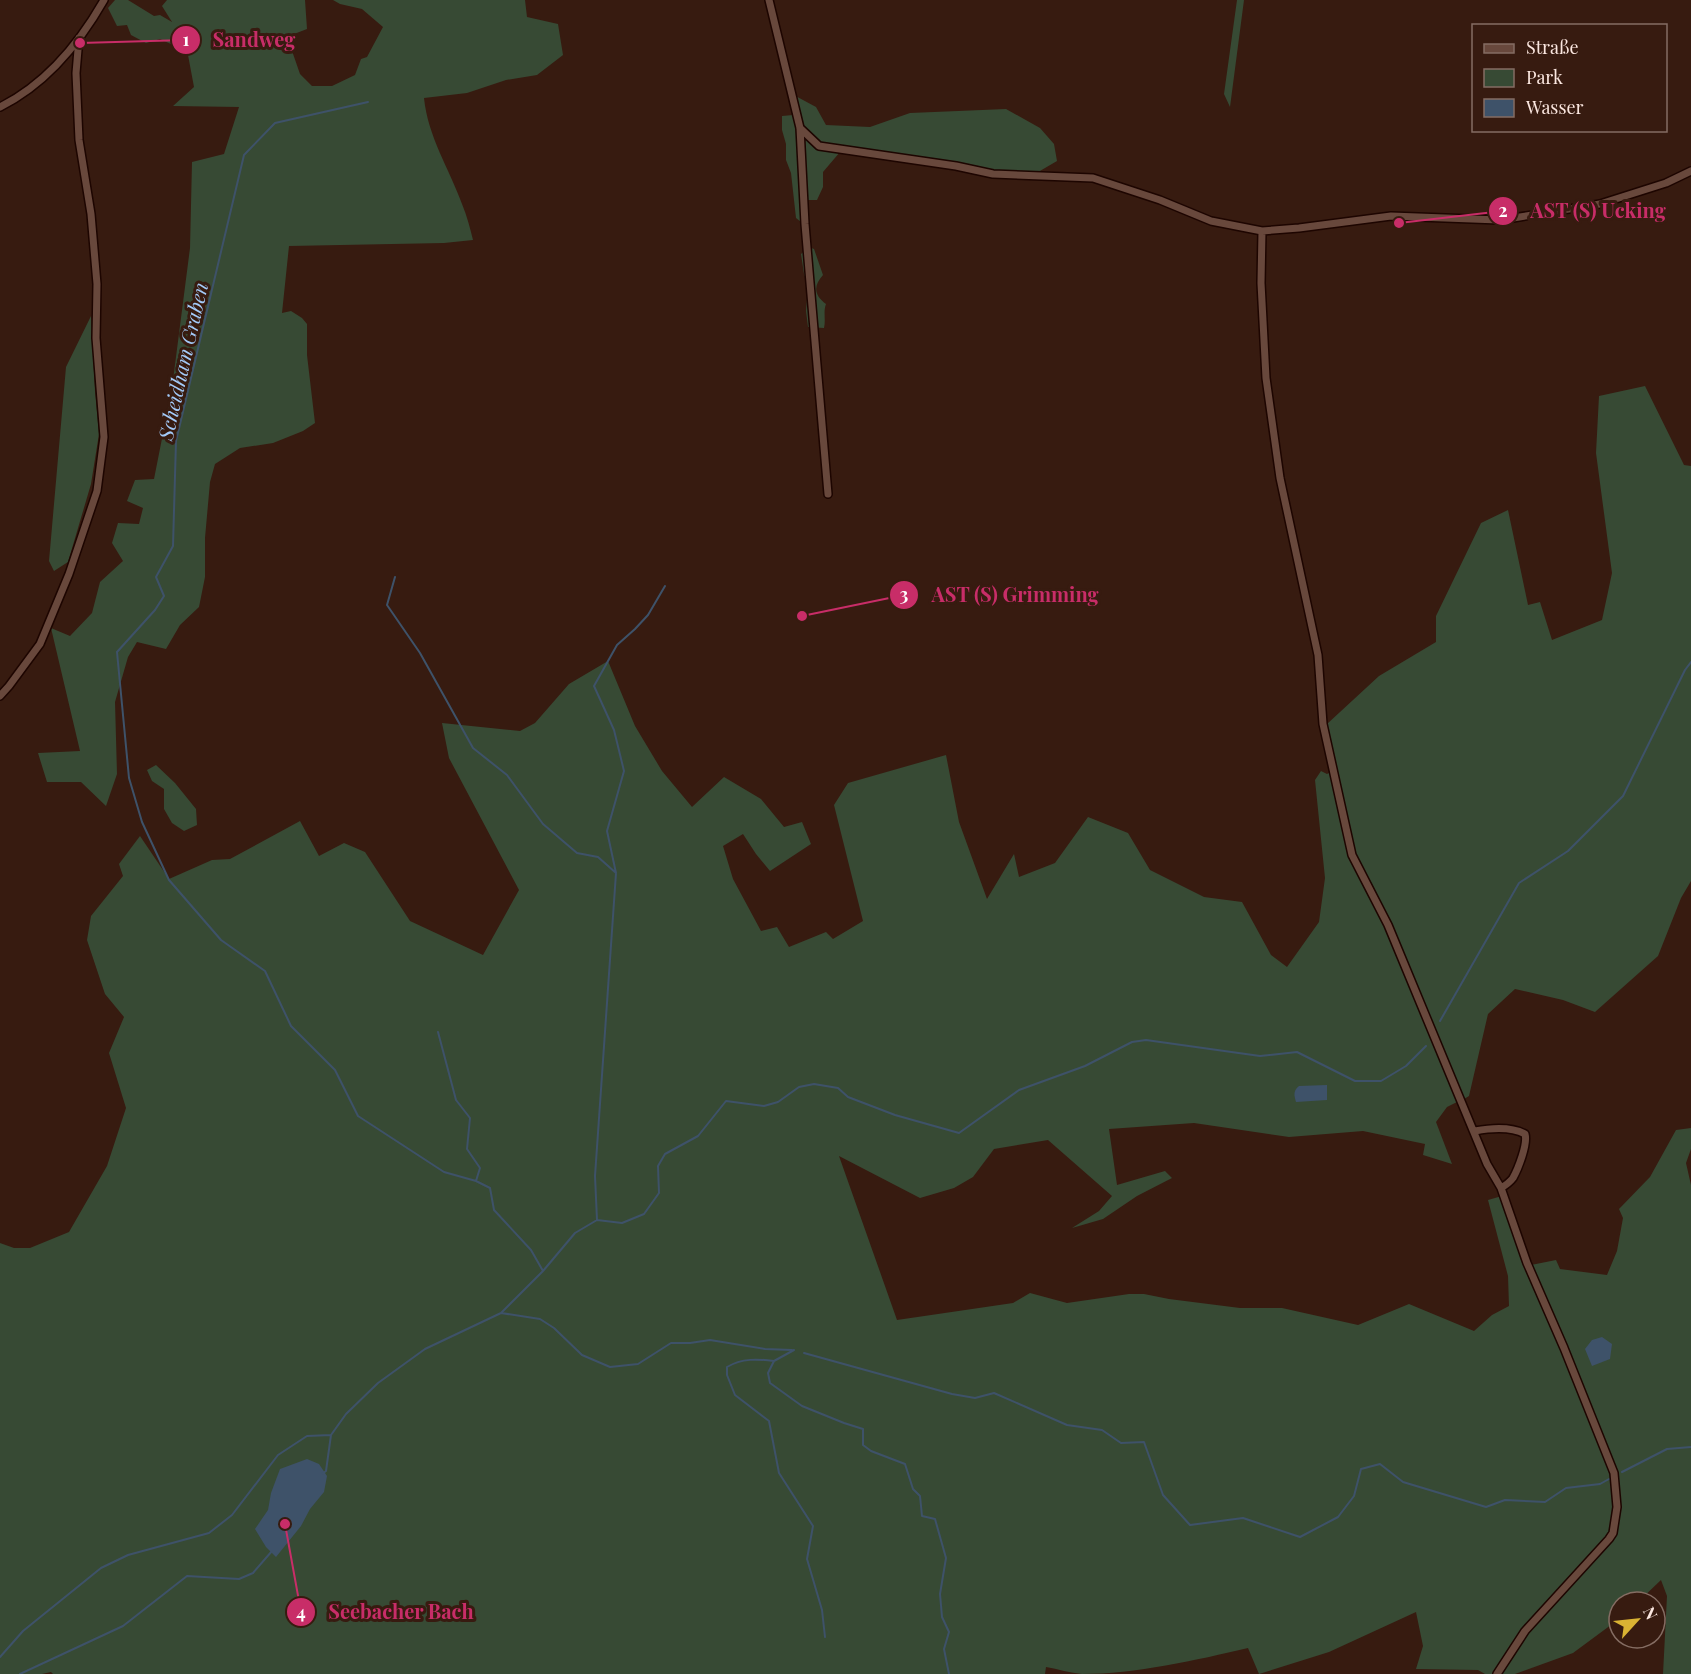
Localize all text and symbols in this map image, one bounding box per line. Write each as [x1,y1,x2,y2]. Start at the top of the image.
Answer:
callout: Sandweg [171,21,308,59]
legend [1472,24,1667,132]
text: Sandweg [213,25,295,52]
text: 1 [183,27,190,51]
text: Straße [1526,35,1579,59]
text: Park [1526,65,1563,89]
text: Wasser [1525,95,1584,119]
callout: AST (S) Ucking [1488,192,1678,230]
text: AST (S) Ucking [1529,196,1666,223]
text: 2 [1498,198,1508,222]
water label: Scheidham Graben [150,279,213,444]
callout: AST (S) Grimming [889,576,1110,614]
text: AST (S) Grimming [930,580,1099,607]
text: 3 [900,582,909,606]
north arrow [1607,1590,1667,1650]
callout: Seebacher Bach [286,1593,486,1631]
text: Seebacher Bach [328,1597,474,1624]
text: 4 [296,1600,306,1624]
text: N [1639,1603,1663,1623]

